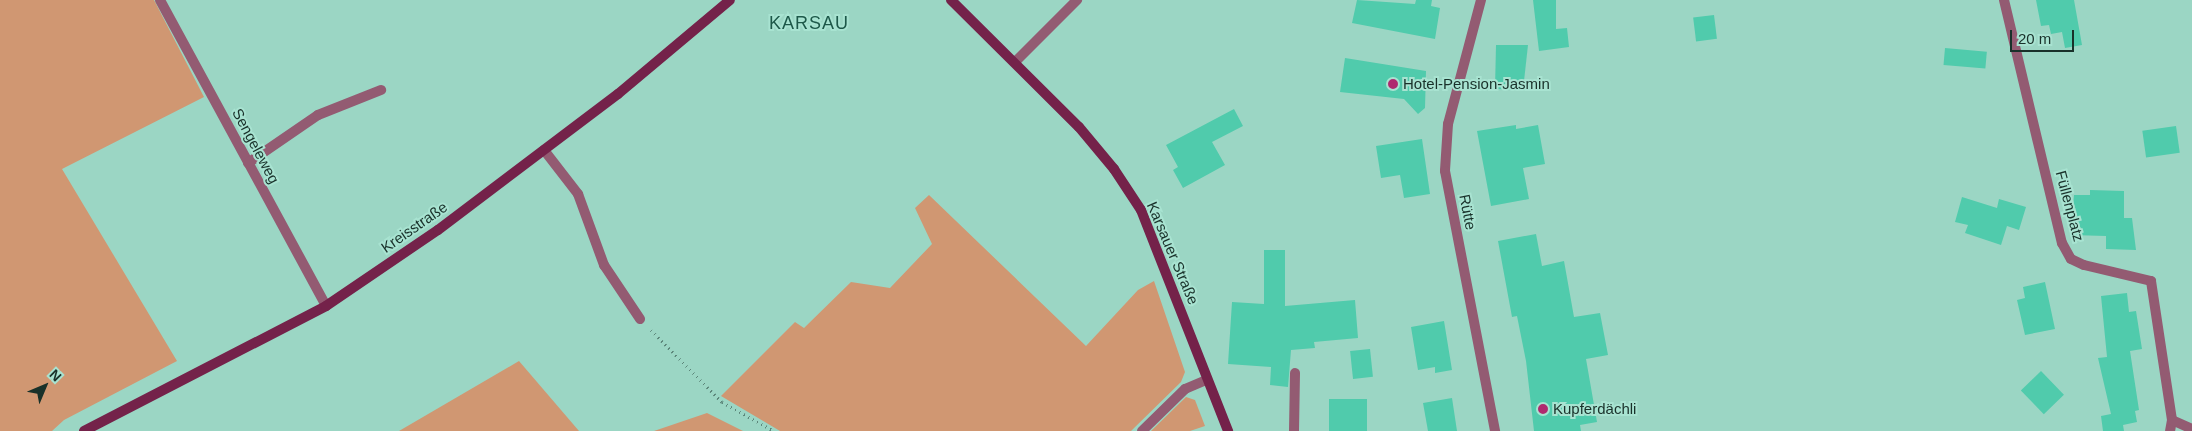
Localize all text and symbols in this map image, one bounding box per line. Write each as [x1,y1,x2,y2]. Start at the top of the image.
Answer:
district label: KARSAU [768,12,850,34]
scale bar [2012,20,2076,52]
text: 20 m [2018,30,2051,47]
place label: Hotel-Pension-Jasmin [1403,75,1550,93]
marker: Hotel-Pension-Jasmin [1387,78,1399,90]
street label: Sengeleweg [229,105,283,187]
street label: Füllenplatz [2052,169,2088,243]
street label: Rütte [1456,193,1480,231]
street label: Kreisstraße [377,198,451,256]
street label: Karsauer Straße [1143,199,1203,307]
north arrow [20,361,70,411]
text: N [46,366,65,385]
place label: Kupferdächli [1553,400,1636,418]
marker: Kupferdächli [1537,403,1549,415]

